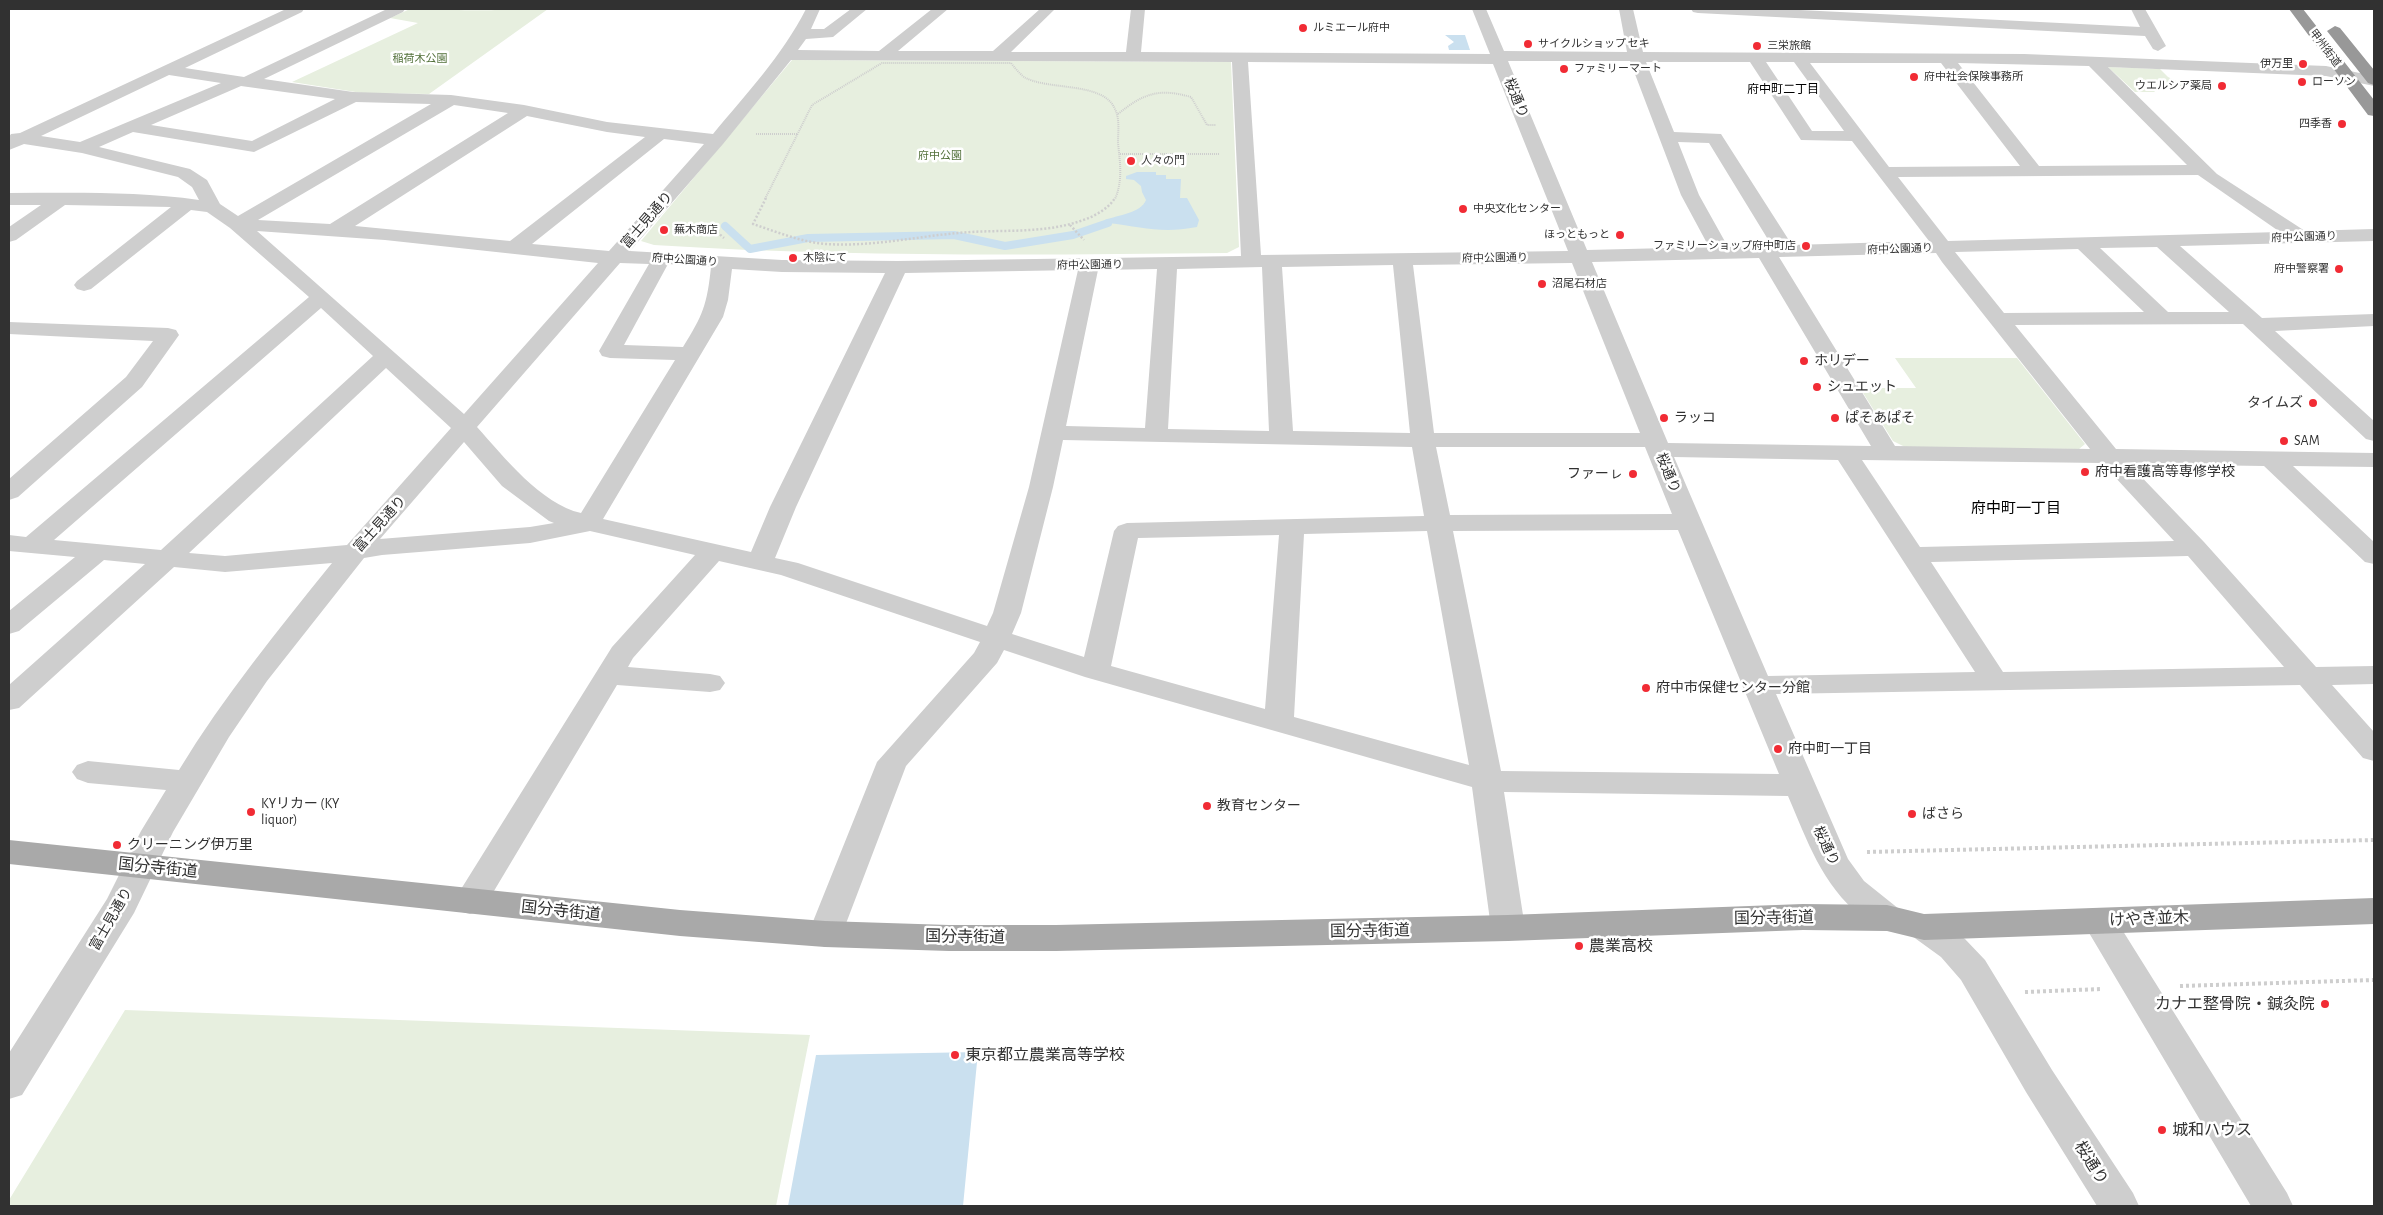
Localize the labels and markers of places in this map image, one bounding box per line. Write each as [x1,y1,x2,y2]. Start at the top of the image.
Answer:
place label: ルミエール府中 [1313,21,1390,35]
marker: ルミエール府中 [1297,22,1309,34]
place label: サイクルショップ セキ [1538,37,1650,51]
marker: サイクルショップ セキ [1522,38,1534,50]
place label: 三栄旅館 [1767,39,1811,53]
marker: 三栄旅館 [1751,40,1763,52]
place label: 伊万里 [2260,57,2293,71]
marker: 伊万里 [2297,58,2309,70]
place label: ファミリーマート [1574,62,1662,76]
marker: ファミリーマート [1558,63,1570,75]
place label: 府中社会保険事務所 [1924,70,2023,84]
marker: 府中社会保険事務所 [1908,71,1920,83]
place label: ローソン [2312,75,2356,89]
marker: ローソン [2296,76,2308,88]
place label: ウエルシア薬局 [2135,79,2212,93]
marker: ウエルシア薬局 [2216,80,2228,92]
place label: 四季香 [2299,117,2332,131]
marker: 四季香 [2336,118,2348,130]
place label: 人々の門 [1141,154,1185,168]
marker: 人々の門 [1125,155,1137,167]
place label: 中央文化センター [1473,202,1561,216]
marker: 中央文化センター [1457,203,1469,215]
place label: 蕪木商店 [674,223,718,237]
marker: 蕪木商店 [658,224,670,236]
place label: ほっともっと [1544,228,1610,242]
marker: ほっともっと [1614,229,1626,241]
place label: ファミリーショップ府中町店 [1653,239,1796,253]
marker: ファミリーショップ府中町店 [1800,240,1812,252]
place label: 木陰にて [803,251,847,265]
marker: 木陰にて [787,252,799,264]
place label: 府中警察署 [2274,262,2329,276]
marker: 府中警察署 [2333,263,2345,275]
place label: 沼尾石材店 [1552,277,1607,291]
marker: 沼尾石材店 [1536,278,1548,290]
place label: ホリデー [1814,353,1870,369]
marker: ホリデー [1798,355,1810,367]
place label: シュエット [1827,379,1897,395]
marker: シュエット [1811,381,1823,393]
place label: タイムズ [2247,395,2303,411]
marker: タイムズ [2307,397,2319,409]
place label: ラッコ [1674,410,1716,426]
place label: ぱそあぱそ [1845,410,1915,426]
marker: ラッコ [1658,412,1670,424]
marker: ぱそあぱそ [1829,412,1841,424]
place label: SAM [2294,433,2320,449]
marker: SAM [2278,435,2290,447]
place label: 府中看護高等専修学校 [2095,464,2235,480]
place label: ファーㇾ [1567,466,1623,482]
marker: 府中看護高等専修学校 [2079,466,2091,478]
marker: ファーㇾ [1627,468,1639,480]
place label: 府中市保健センター分館 [1656,680,1810,696]
marker: 府中市保健センター分館 [1640,682,1652,694]
place label: 府中町一丁目 [1788,741,1872,757]
marker: 府中町一丁目 [1772,743,1784,755]
place label: KYリカー (KY liquor) [261,796,339,829]
place label: 教育センター [1217,798,1301,814]
marker: 教育センター [1201,800,1213,812]
marker: KYリカー (KY liquor) [245,806,257,818]
place label: ばさら [1922,806,1964,822]
marker: ばさら [1906,808,1918,820]
place label: クリーニング伊万里 [127,837,253,853]
marker: クリーニング伊万里 [111,839,123,851]
place label: 農業高校 [1589,936,1653,956]
marker: 農業高校 [1573,940,1585,952]
place label: カナエ整骨院・鍼灸院 [2155,994,2315,1014]
marker: カナエ整骨院・鍼灸院 [2319,998,2331,1010]
place label: 東京都立農業高等学校 [965,1045,1125,1065]
marker: 東京都立農業高等学校 [949,1049,961,1061]
place label: 城和ハウス [2172,1120,2252,1140]
marker: 城和ハウス [2156,1124,2168,1136]

